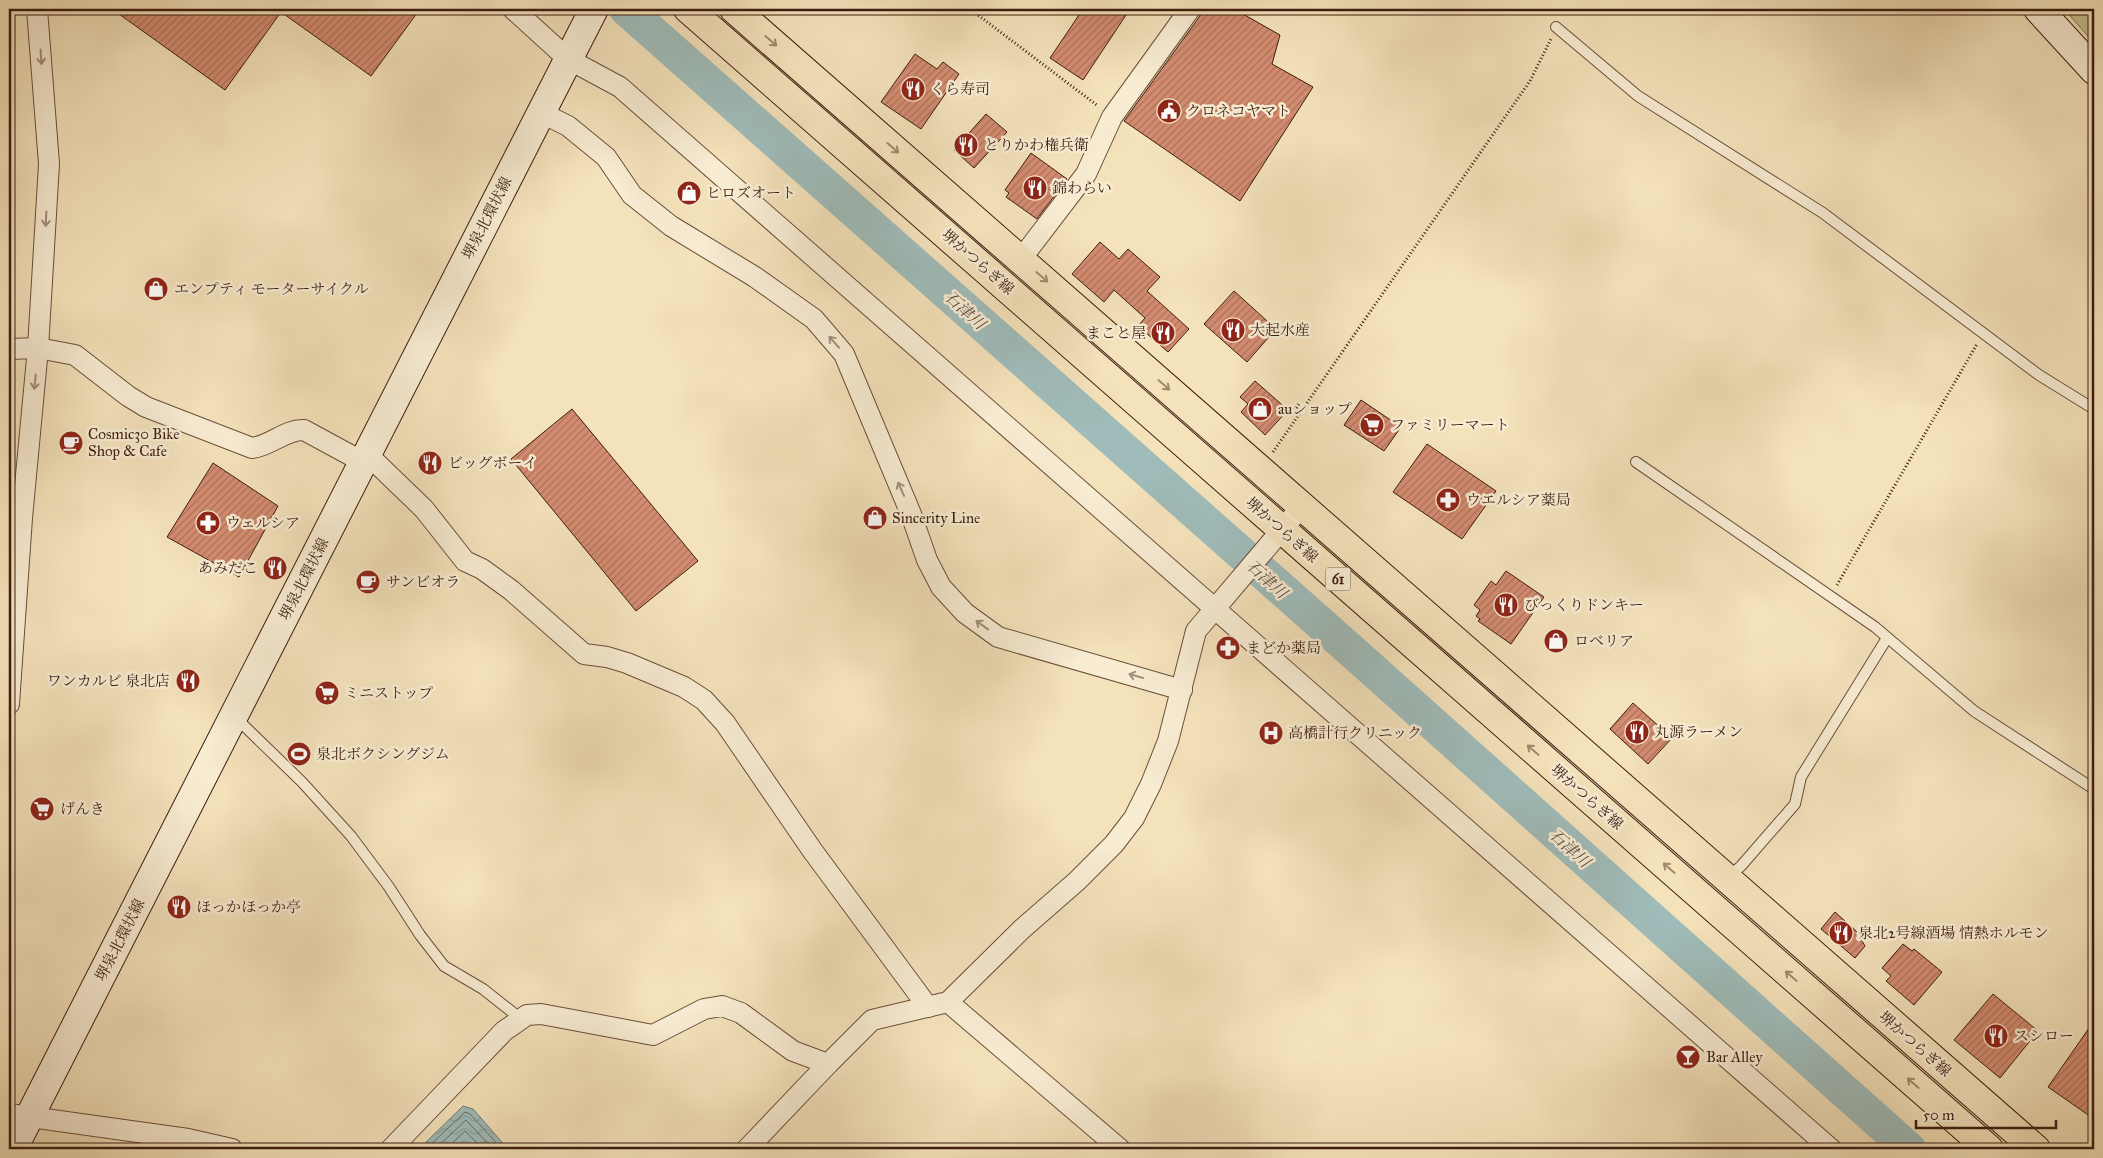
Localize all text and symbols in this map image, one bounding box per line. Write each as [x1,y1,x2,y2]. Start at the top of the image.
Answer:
one-way arrow [764,35,777,47]
one-way arrow [36,49,46,65]
restaurant icon: くら寿司 [900,76,926,102]
place label: くら寿司 [930,80,990,98]
public building icon: クロネコヤマト [1156,98,1182,124]
place label: クロネコヤマト [1186,102,1291,120]
restaurant icon: とりかわ権兵衛 [953,132,979,158]
place label: とりかわ権兵衛 [984,136,1089,154]
one-way arrow [887,142,900,153]
street label: 堺泉北環状線 [459,174,515,262]
restaurant icon: 錦わらい [1022,175,1048,201]
place label: 錦わらい [1052,179,1112,197]
shop icon: ヒロズオート [676,180,702,206]
place label: ヒロズオート [706,184,796,202]
one-way arrow [41,211,50,227]
street label: 堺かつらぎ線 [938,226,1018,298]
one-way arrow [1036,272,1049,283]
shop icon: エンプティ モーターサイクル [143,276,169,302]
place label: エンプティ モーターサイクル [174,280,369,298]
water label: 石津川 [941,287,991,334]
restaurant icon: 大起水産 [1220,317,1246,343]
restaurant icon: まこと屋 [1150,320,1176,346]
place label: 大起水産 [1250,321,1310,339]
place label: まこと屋 [1086,324,1146,342]
one-way arrow [828,336,839,349]
one-way arrow [30,373,40,389]
one-way arrow [1158,379,1171,390]
shop icon: auショップ [1247,396,1273,422]
place label: auショップ [1278,400,1352,418]
supermarket icon: ファミリーマート [1359,412,1385,438]
place label: ファミリーマート [1390,416,1510,434]
place label: Cosmic30 Bike Shop & Cafe [88,425,179,460]
cafe icon: Cosmic30 Bike Shop & Cafe [58,430,84,456]
restaurant icon: ビッグボーイ [417,450,443,476]
place label: ビッグボーイ [448,454,537,472]
one-way arrow [895,482,905,497]
pharmacy icon: ウエルシア薬局 [1435,487,1461,513]
place label: ウエルシア薬局 [1466,491,1571,509]
street label: 堺かつらぎ線 [1242,494,1322,566]
shop icon: Sincerity Line [862,505,888,531]
place label: Sincerity Line [892,509,980,527]
pharmacy icon: ウェルシア [195,510,221,536]
place label: ウェルシア [226,514,300,532]
street label: 堺泉北環状線 [276,535,332,623]
restaurant icon: あみだこ [262,555,288,581]
water label: 石津川 [1243,556,1293,603]
place label: あみだこ [198,559,258,577]
road number: 61 [1326,568,1350,590]
cafe icon: サンビオラ [355,569,381,595]
place label: サンビオラ [386,573,460,591]
restaurant icon: びっくりドンキー [1493,592,1519,618]
place label: びっくりドンキー [1524,596,1644,614]
one-way arrow [976,620,989,631]
shop icon: ロベリア [1543,628,1569,654]
place label: ロベリア [1574,632,1634,650]
pharmacy icon: まどか薬局 [1215,635,1241,661]
place label: まどか薬局 [1246,639,1321,657]
restaurant icon: ワンカルビ 泉北店 [175,668,201,694]
one-way arrow [1128,671,1144,681]
place label: ワンカルビ 泉北店 [47,672,170,690]
supermarket icon: ミニストップ [314,680,340,706]
place label: ミニストップ [344,684,434,702]
restaurant icon: 丸源ラーメン [1624,719,1650,745]
hospital icon: 高橋計行クリニック [1258,720,1284,746]
place label: 丸源ラーメン [1654,723,1743,741]
place label: 高橋計行クリニック [1288,724,1422,742]
sports icon: 泉北ボクシングジム [286,741,312,767]
one-way arrow [1527,744,1540,756]
place label: 泉北ボクシングジム [316,745,450,763]
street label: 堺かつらぎ線 [1547,761,1627,833]
supermarket icon: げんき [29,796,55,822]
place label: げんき [60,800,105,818]
water label: 石津川 [1546,825,1596,872]
one-way arrow [1662,863,1675,874]
restaurant icon: ほっかほっか亭 [166,894,192,920]
street label: 堺泉北環状線 [92,896,148,984]
place label: ほっかほっか亭 [196,898,301,916]
restaurant icon: 泉北2号線酒場 情熱ホルモン [1828,920,1854,946]
place label: 泉北2号線酒場 情熱ホルモン [1858,924,2049,942]
one-way arrow [1785,970,1798,981]
street label: 堺かつらぎ線 [1875,1008,1955,1080]
restaurant icon: スシロー [1983,1023,2009,1049]
place label: スシロー [2014,1027,2074,1045]
bar icon: Bar Alley [1675,1044,1701,1070]
place label: Bar Alley [1706,1048,1763,1066]
one-way arrow [1907,1077,1920,1088]
scale bar [1916,1098,2056,1130]
text: 50 m [1923,1106,1955,1124]

